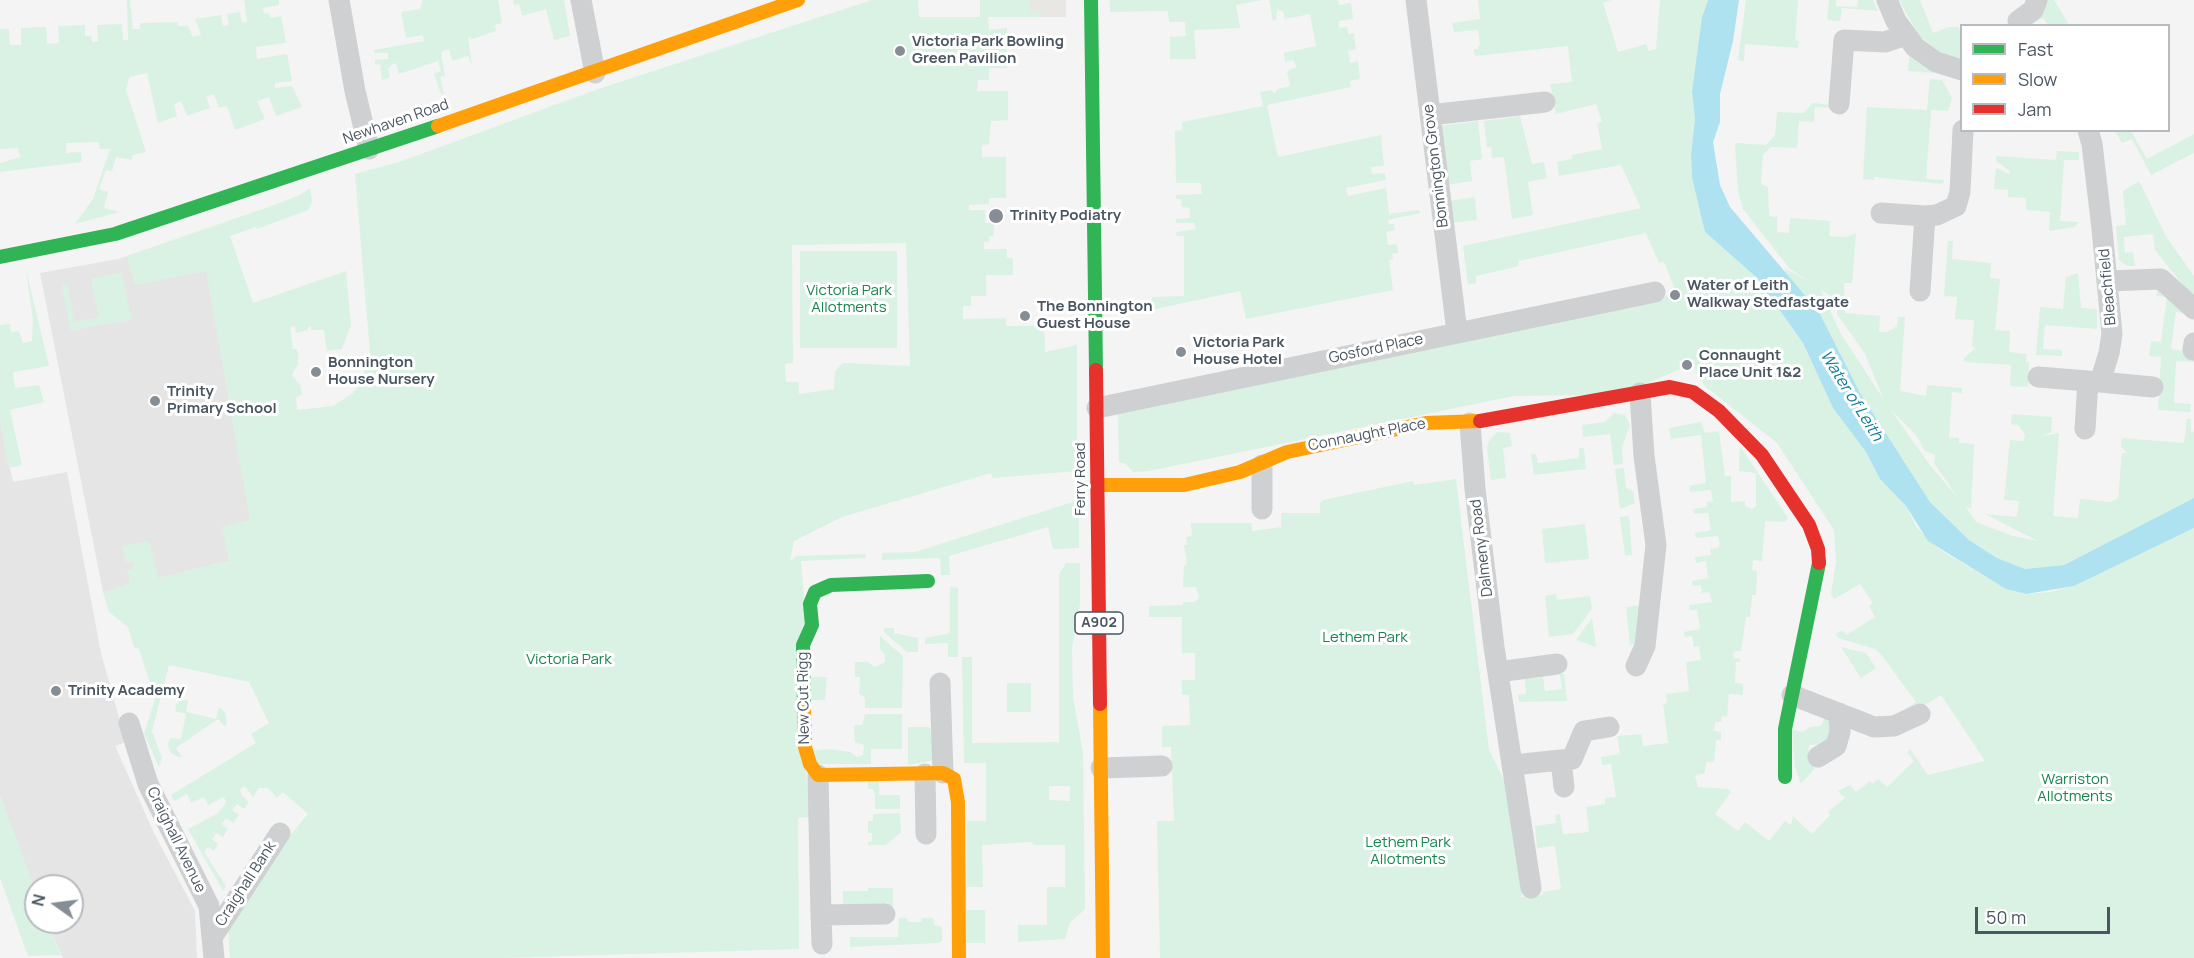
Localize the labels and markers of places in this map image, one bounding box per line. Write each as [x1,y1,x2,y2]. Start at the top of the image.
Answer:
place label: Victoria Park Bowling Green Pavilion [912,33,1064,68]
marker: Victoria Park Bowling Green Pavilion [893,44,907,58]
marker: Trinity Podiatry [987,207,1005,225]
place label: Trinity Podiatry [1010,207,1121,225]
place label: Water of Leith Walkway Stedfastgate [1687,277,1849,312]
marker: Water of Leith Walkway Stedfastgate [1668,288,1682,302]
place label: The Bonnington Guest House [1037,298,1153,333]
marker: The Bonnington Guest House [1018,309,1032,323]
place label: Victoria Park House Hotel [1193,334,1284,369]
marker: Victoria Park House Hotel [1174,345,1188,359]
place label: Connaught Place Unit 1&2 [1699,347,1801,382]
place label: Bonnington House Nursery [328,354,435,389]
marker: Connaught Place Unit 1&2 [1680,358,1694,372]
marker: Bonnington House Nursery [309,365,323,379]
place label: Trinity Primary School [167,383,277,418]
marker: Trinity Primary School [148,394,162,408]
place label: Trinity Academy [68,682,185,700]
marker: Trinity Academy [49,684,63,698]

